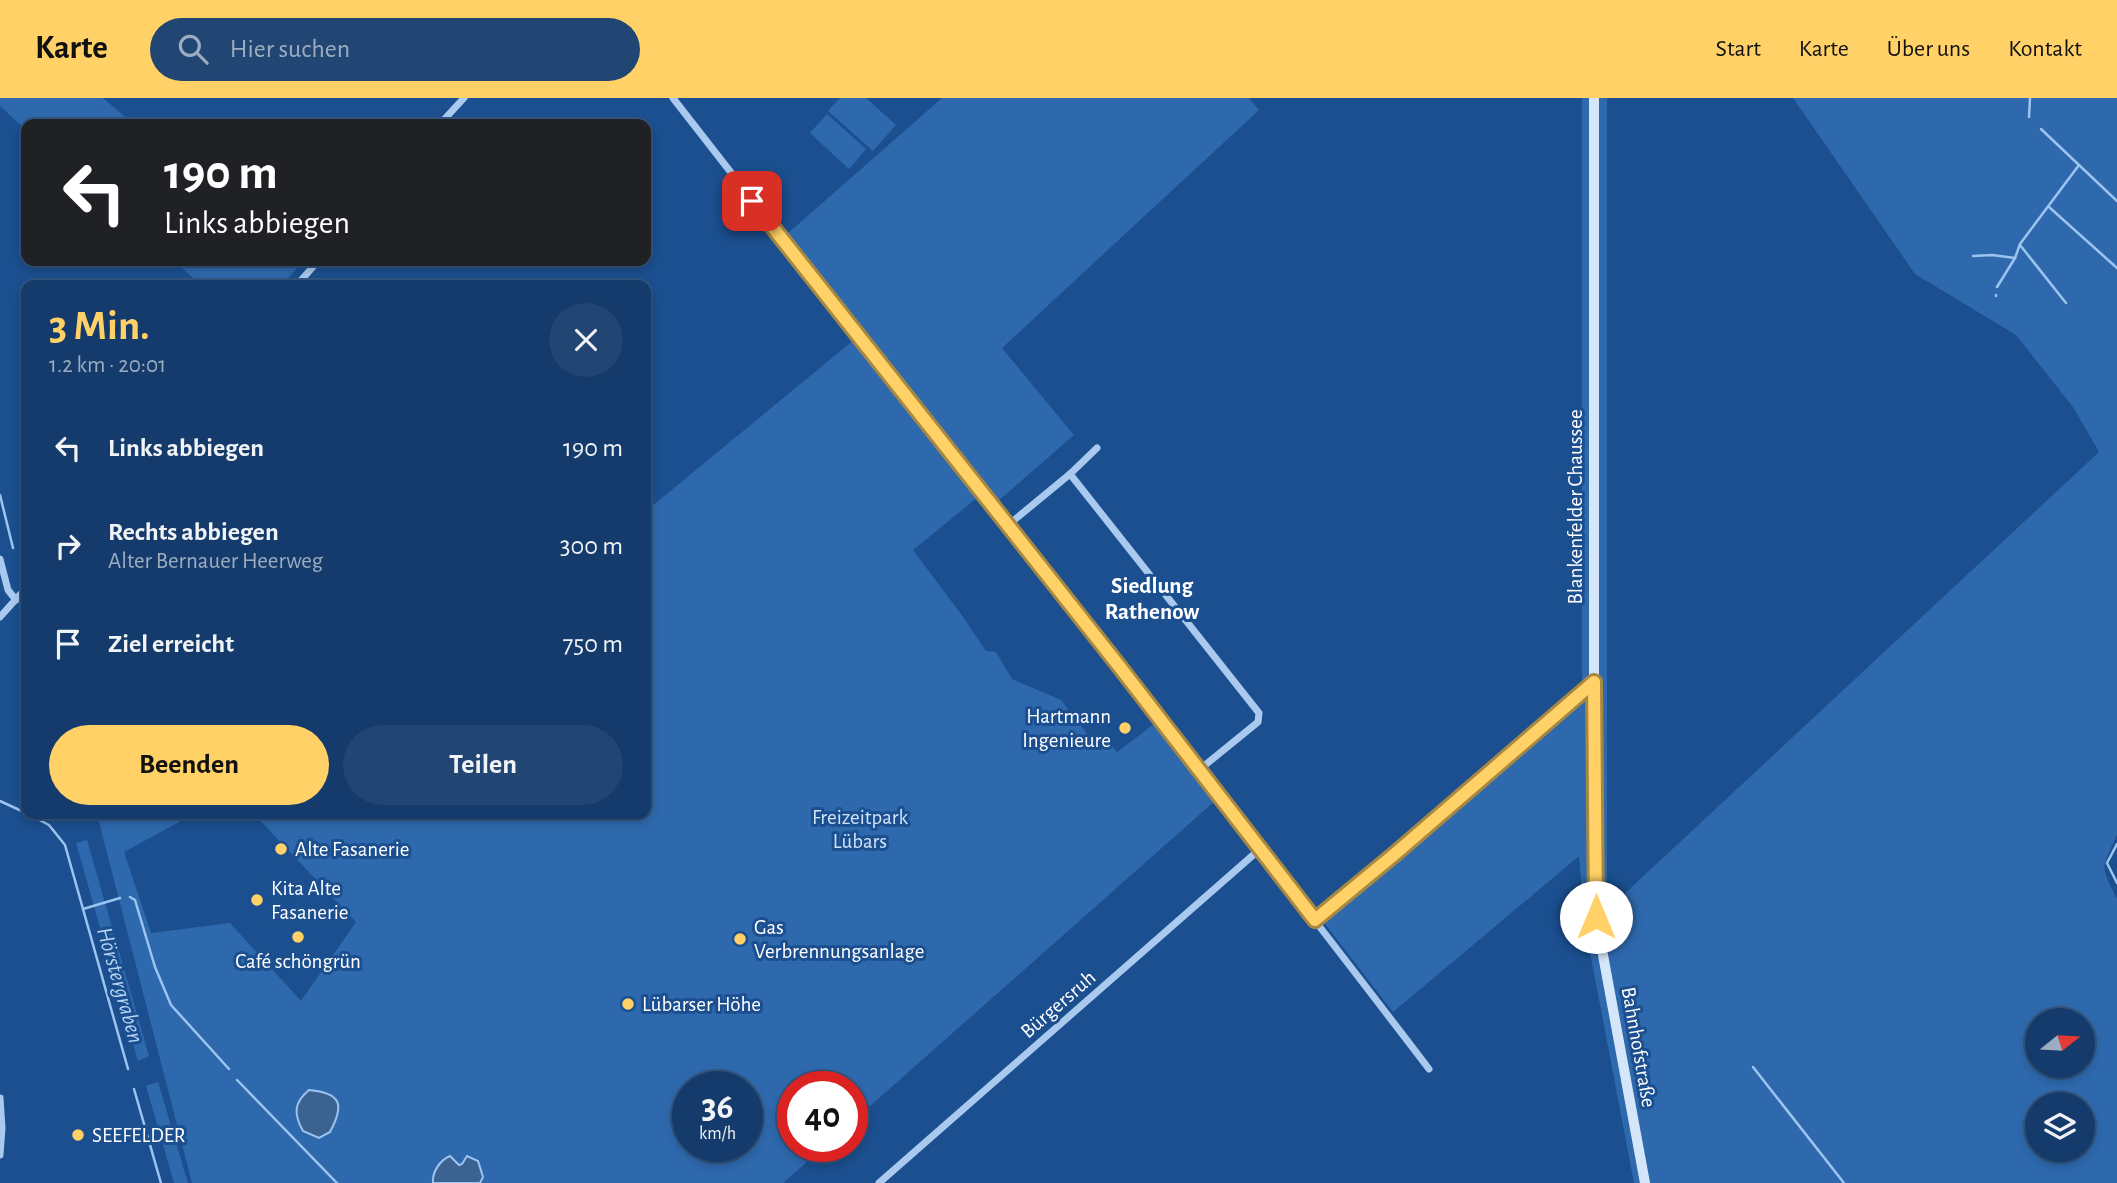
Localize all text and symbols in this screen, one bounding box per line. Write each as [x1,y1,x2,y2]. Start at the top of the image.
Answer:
search box [150,18,640,81]
icon: search [174,30,212,68]
text: Karte [35,32,108,65]
text: Hier suchen [230,36,350,62]
text: Start [1716,37,1761,61]
text: Karte [1799,37,1849,61]
text: Über uns [1887,37,1970,61]
text: Kontakt [2008,37,2082,61]
icon: left [49,147,140,238]
text: 190 m [164,149,278,198]
pin [722,171,782,231]
icon: arrive [733,182,771,220]
text: Links abbiegen [164,207,350,239]
button: close [549,303,623,377]
text: 3 Min. [49,305,150,347]
text: 1.2 km · 20:01 [49,354,166,377]
street label: Blankenfelder Chaussee [1565,409,1586,605]
icon: left [49,429,87,467]
text: Links abbiegen [108,435,264,461]
text: 190 m [563,435,623,461]
text: Rechts abbiegen [108,519,279,545]
icon: right [49,527,87,565]
text: 300 m [560,533,623,559]
text: Alter Bernauer Heerweg [108,550,323,573]
district label: Siedlung Rathenow [1105,575,1200,624]
icon: arrive [49,625,87,663]
text: Ziel erreicht [108,631,234,657]
text: 750 m [562,631,623,657]
place label: Hartmann Ingenieure [1022,706,1111,751]
marker: Hartmann Ingenieure [1117,720,1133,736]
button: Beenden [49,725,329,805]
button: Teilen [343,725,623,805]
park label: Freizeitpark Lübars [812,807,909,852]
place label: Alte Fasanerie [295,839,409,860]
marker: Alte Fasanerie [273,841,289,857]
place label: Kita Alte Fasanerie [271,878,349,923]
position arrow [1559,880,1633,954]
marker: Kita Alte Fasanerie [249,892,265,908]
place label: Gas Verbrennungsanlage [754,917,924,962]
water label: Hörstergraben [92,925,147,1046]
marker: Café schöngrün [290,929,306,945]
marker: Gas Verbrennungsanlage [732,931,748,947]
place label: Café schöngrün [235,951,361,972]
street label: Bürgersruh [1017,966,1100,1042]
street label: Bahnhofstraße [1618,985,1659,1109]
place label: Lübarser Höhe [642,994,761,1015]
marker: Lübarser Höhe [620,996,636,1012]
north arrow [2025,1008,2095,1078]
map controls [2025,1008,2095,1162]
speed limit sign: 40 [777,1071,868,1162]
text: 36 [701,1090,733,1125]
button: layers [2025,1092,2095,1162]
place label: SEEFELDER [92,1125,185,1146]
text: km/h [699,1125,736,1143]
marker: SEEFELDER [70,1127,86,1143]

